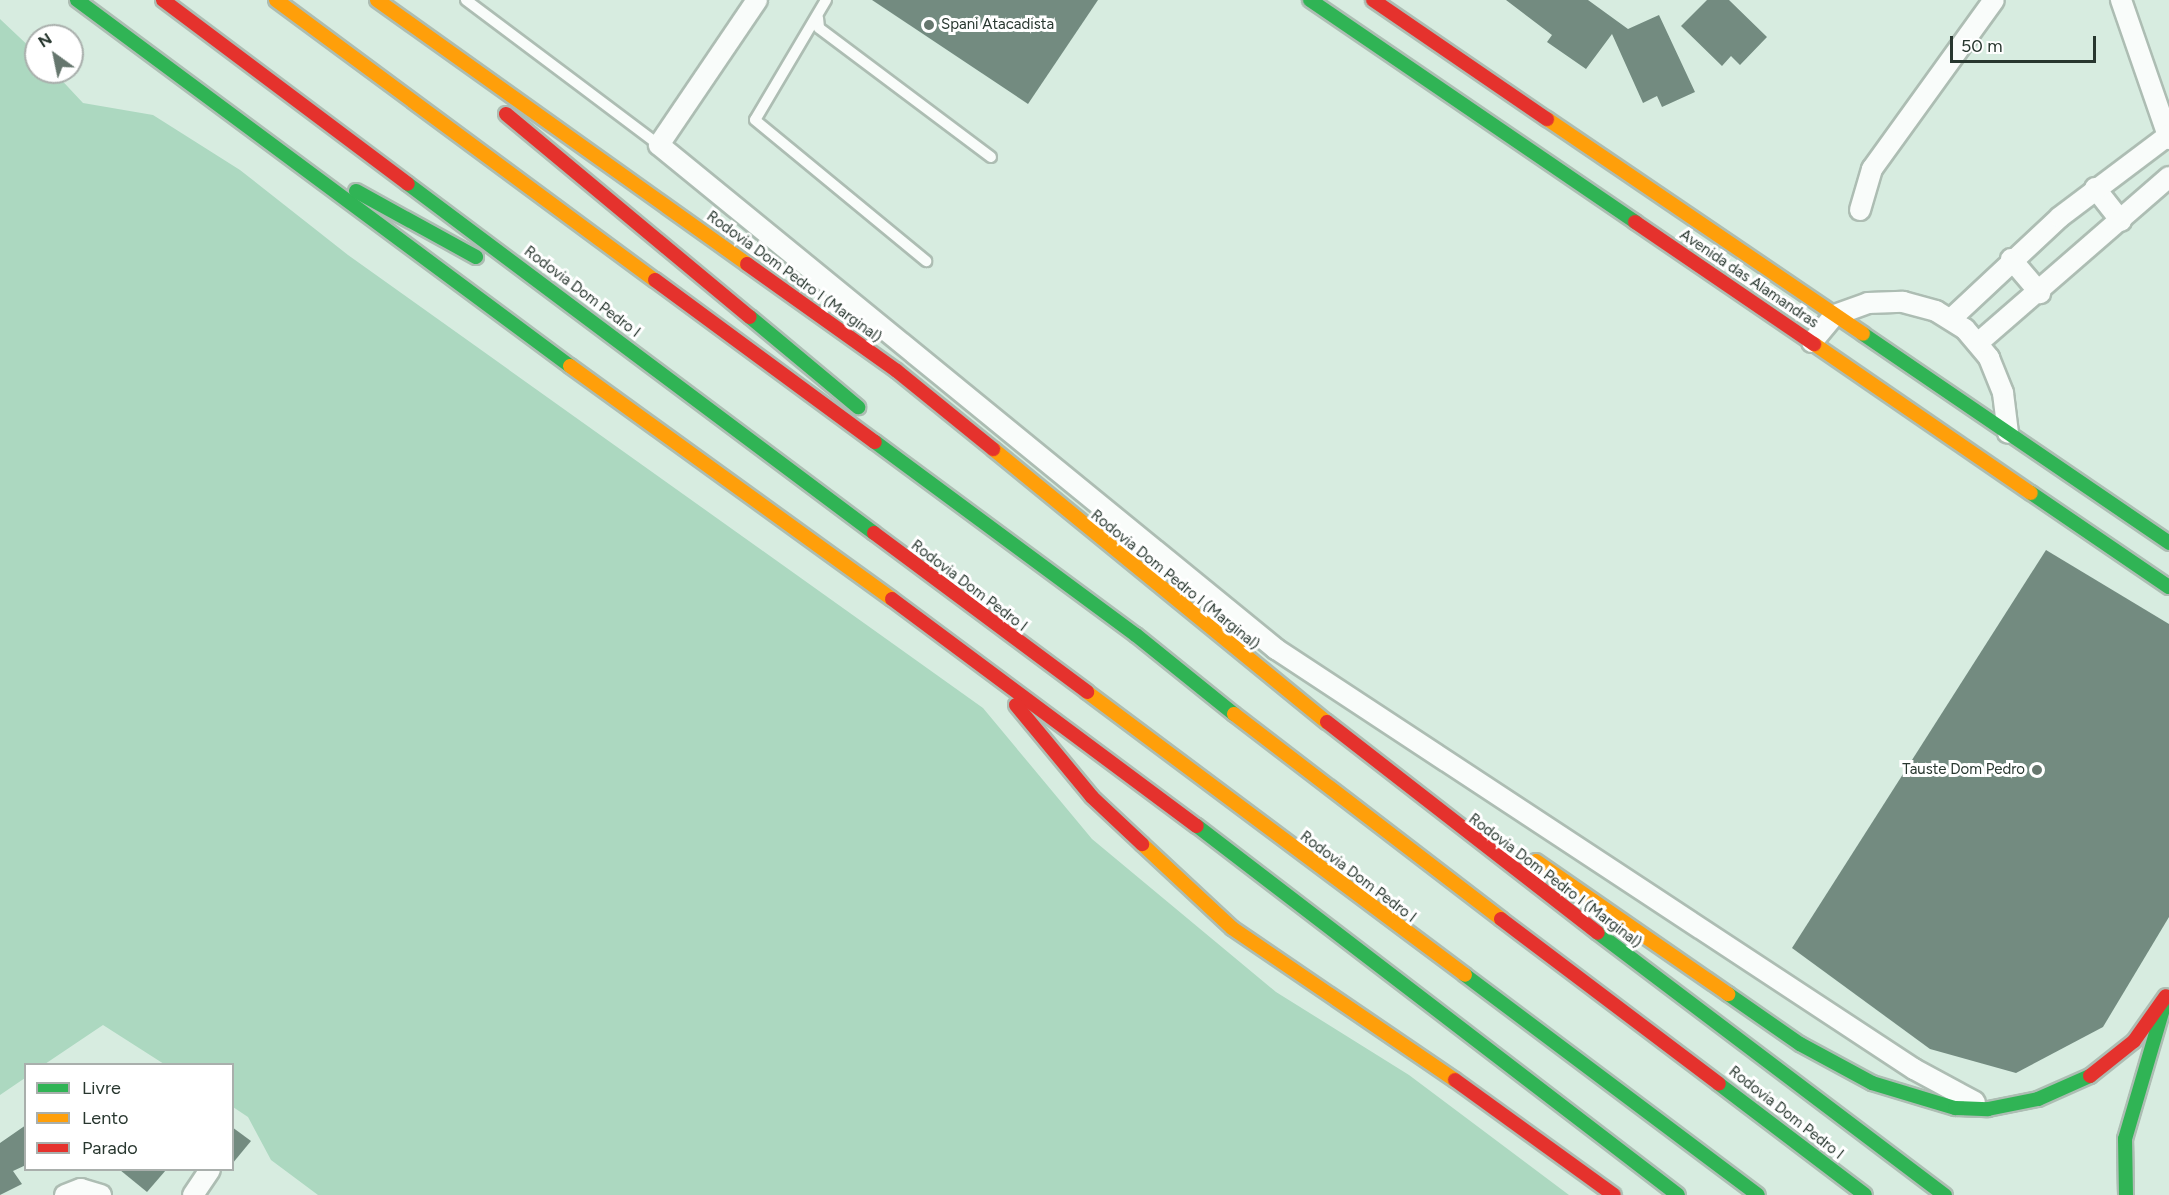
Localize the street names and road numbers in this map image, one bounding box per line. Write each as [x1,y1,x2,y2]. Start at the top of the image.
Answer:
street label: Rodovia Dom Pedro I (Marginal) [703,207,885,347]
street label: Avenida das Alamandras [1676,226,1822,332]
street label: Rodovia Dom Pedro I [520,243,644,341]
street label: Rodovia Dom Pedro I (Marginal) [1087,506,1263,654]
street label: Rodovia Dom Pedro I [907,537,1031,635]
street label: Rodovia Dom Pedro I (Marginal) [1465,810,1645,952]
street label: Rodovia Dom Pedro I [1296,828,1420,926]
street label: Rodovia Dom Pedro I [1725,1063,1847,1163]

